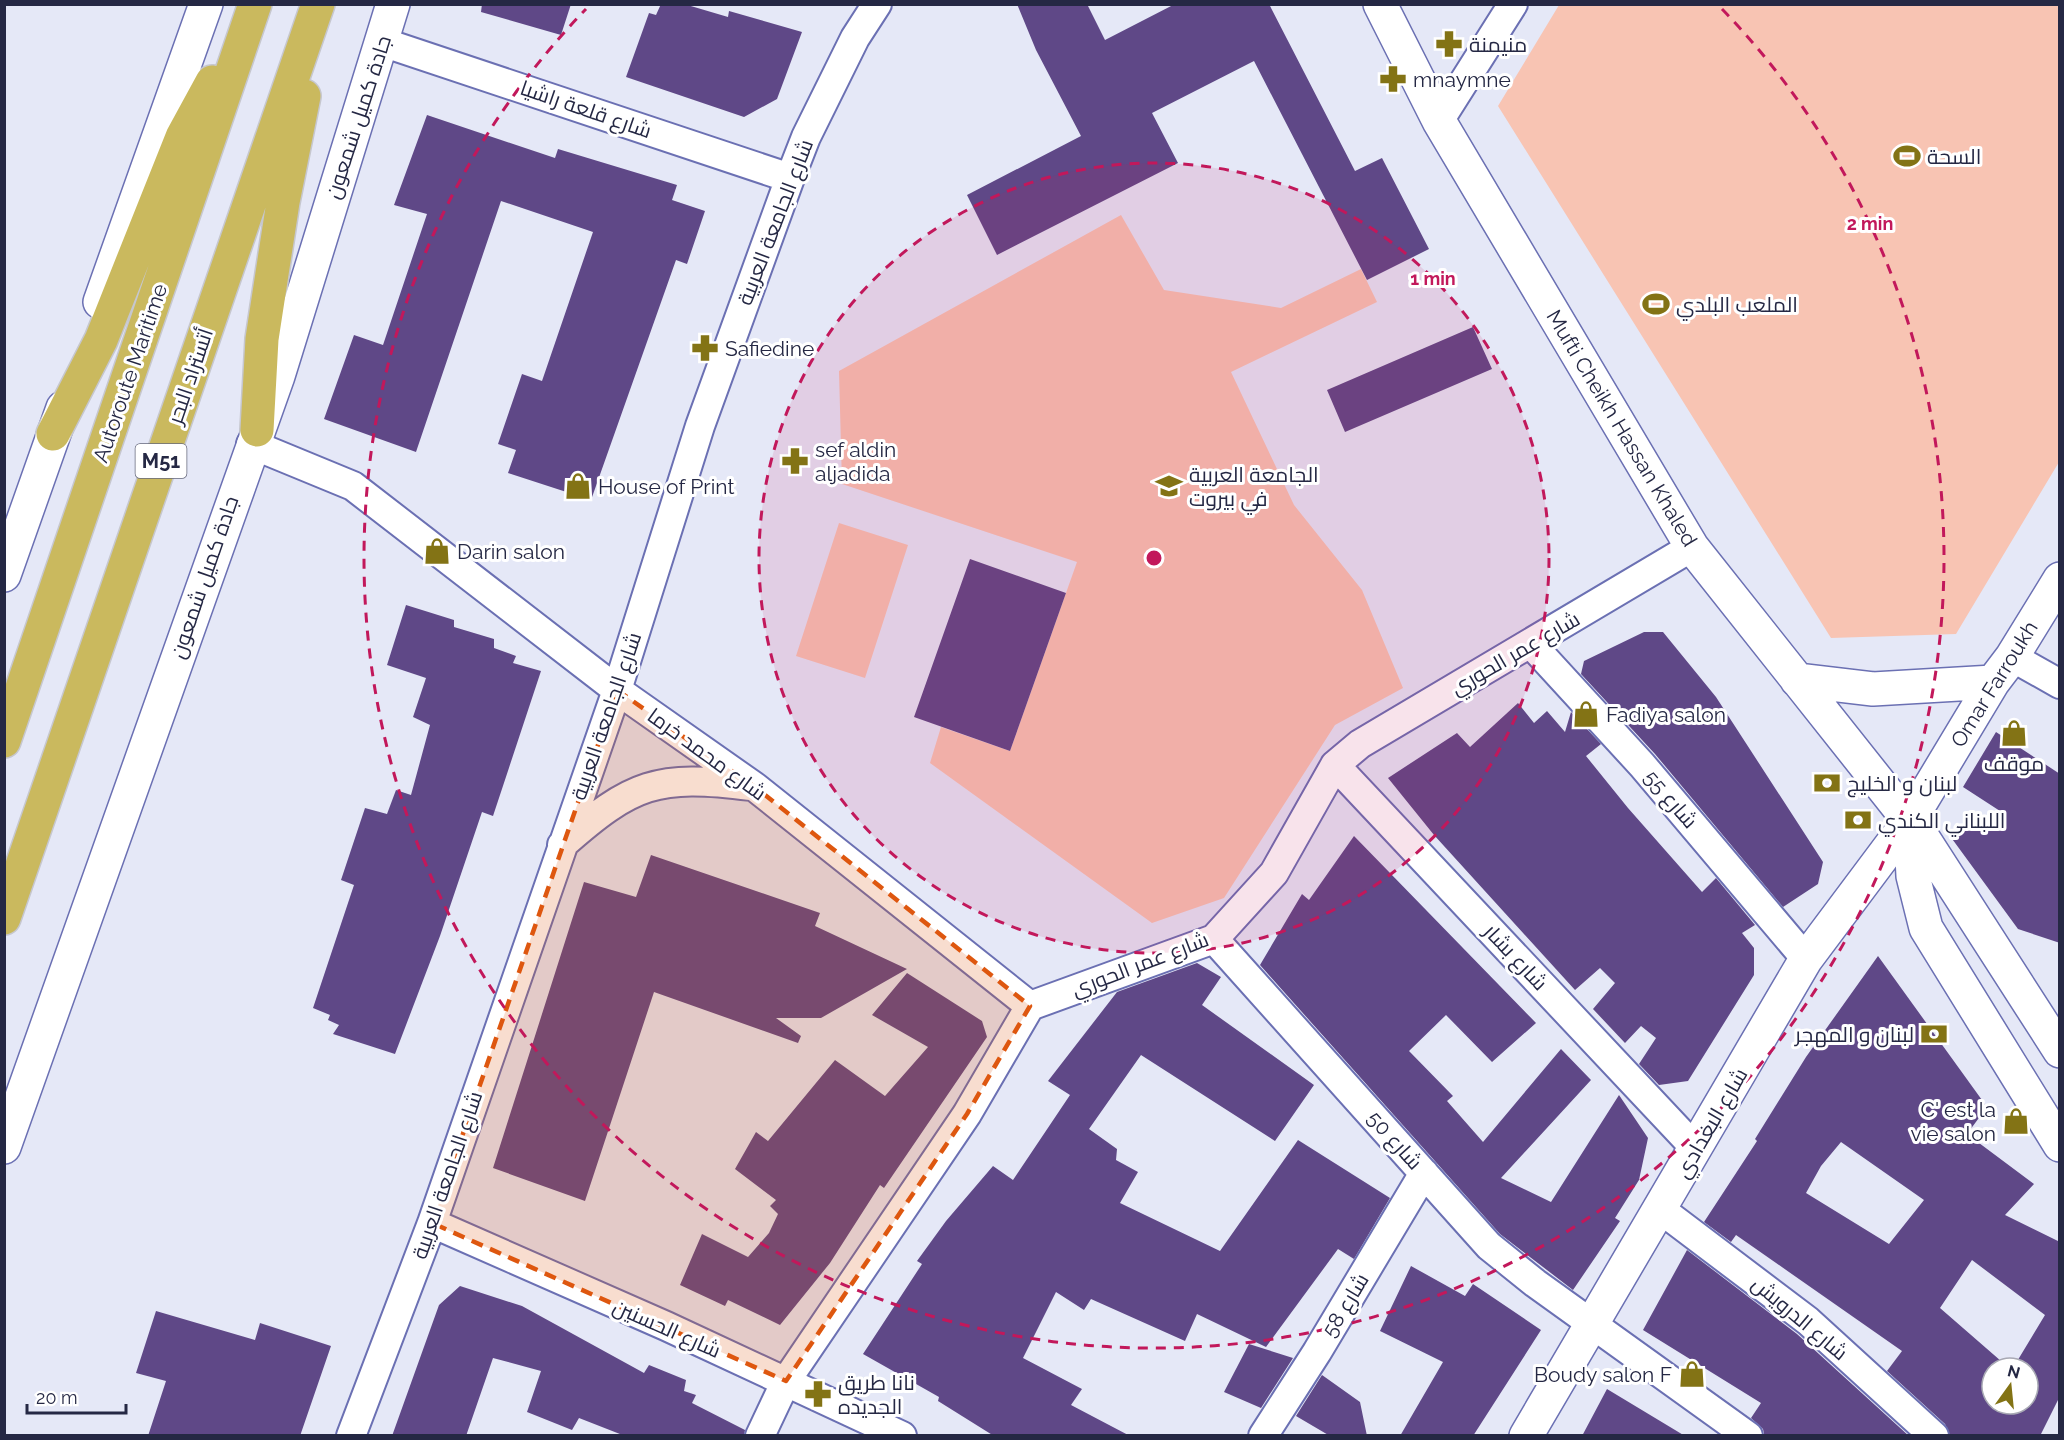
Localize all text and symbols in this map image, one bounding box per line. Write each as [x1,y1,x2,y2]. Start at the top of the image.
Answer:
pharmacy icon: منيمنة [1434,29,1464,59]
street label: جادة كميل شمعون [320,32,397,202]
place label: منيمنة [1469,32,1527,57]
pharmacy icon: mnaymne [1378,64,1408,94]
place label: mnaymne [1413,67,1511,92]
street label: شارع قلعة راشيا [517,75,655,145]
street label: شارع الجامعة العربية [732,136,820,309]
sports icon: السحة [1892,141,1922,171]
place label: السحة [1927,144,1981,169]
text: 2 min [1847,213,1893,234]
text: 1 min [1410,268,1456,289]
street label: Autoroute Maritime [88,280,172,466]
sports icon: الملعب البلدي [1641,289,1671,319]
place label: الملعب البلدي [1676,292,1798,321]
street label: Mufti Cheikh Hassan Khaled [1541,305,1703,551]
street label: أتستراد البحر [162,325,218,428]
pharmacy icon: Safiedine [690,333,720,363]
place label: Safiedine [725,336,814,361]
place label: sef aldin aljadida [815,437,896,486]
road number: M51 [136,444,186,478]
pharmacy icon: sef aldin aljadida [780,446,810,476]
place label: الجامعة العربية في بيروت [1189,462,1319,515]
shop icon: House of Print [563,471,593,501]
school or university icon: الجامعة العربية في بيروت [1154,471,1184,501]
place label: House of Print [598,474,734,499]
street label: جادة كميل شمعون [164,492,244,662]
shop icon: Darin salon [422,536,452,566]
place label: Darin salon [457,539,565,564]
centre of rings [1144,548,1164,568]
street label: شارع عمر الحوري [1446,606,1586,704]
street label: Omar Farroukh [1945,616,2043,752]
street label: شارع الجامعة العربية [566,629,648,804]
shop icon: Fadiya salon [1571,699,1601,729]
place label: Fadiya salon [1606,702,1726,727]
street label: شارع محمد خرما [642,703,771,807]
shop icon: موقف [1999,718,2029,748]
place label: موقف [1984,751,2044,776]
street label: شارع 55 [1637,765,1703,835]
bank icon: لبنان و الخليج [1812,768,1842,798]
place label: لبنان و الخليج [1847,771,1957,798]
bank icon: اللبناني الكندي [1843,805,1873,835]
place label: اللبناني الكندي [1878,808,2005,837]
street label: شارع بشار [1477,918,1553,997]
street label: شارع عمر الحوري [1068,926,1214,1005]
bank icon: لبنان و المهجر [1919,1019,1949,1049]
place label: لبنان و المهجر [1794,1022,1914,1048]
street label: شارع البغدادي [1669,1064,1756,1184]
street label: شارع الجامعة العربية [407,1088,489,1263]
place label: C' est la vie salon [1911,1097,1996,1146]
street label: شارع 50 [1361,1105,1428,1176]
shop icon: C' est la vie salon [2001,1106,2031,1136]
street label: شارع 58 [1316,1269,1375,1342]
street label: شارع الدرويش [1746,1271,1853,1367]
street label: شارع الحسنين [608,1293,725,1365]
north arrow [1980,1356,2040,1416]
shop icon: Boudy salon F [1677,1359,1707,1389]
text: N [2005,1361,2022,1383]
place label: Boudy salon F [1534,1362,1672,1387]
place label: نانا طريق الجديده [838,1370,915,1419]
scale bar [27,1377,126,1415]
pharmacy icon: نانا طريق الجديده [803,1379,833,1409]
text: 20 m [36,1387,78,1408]

